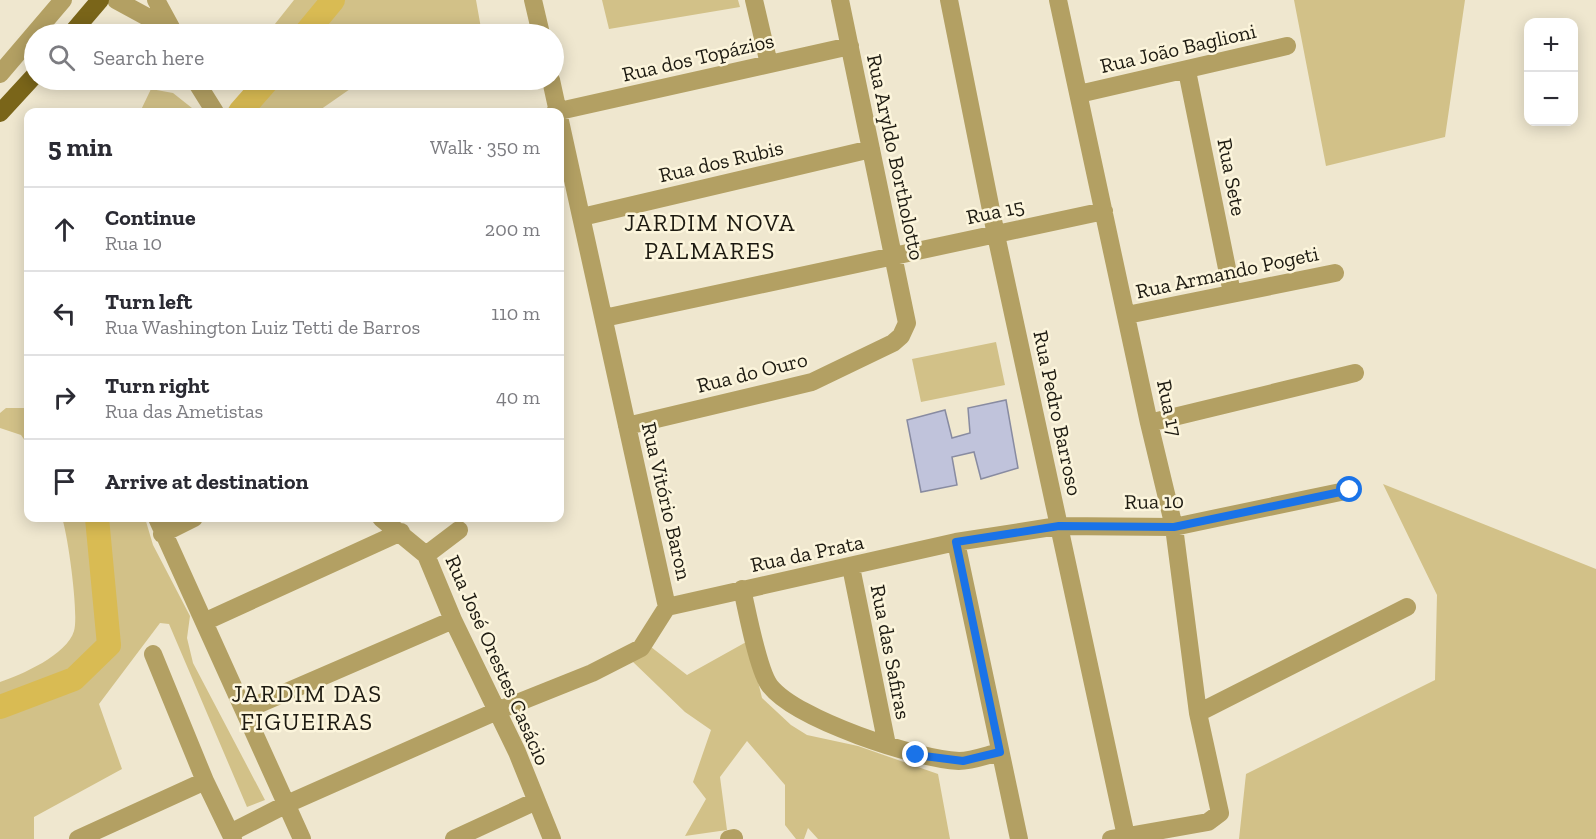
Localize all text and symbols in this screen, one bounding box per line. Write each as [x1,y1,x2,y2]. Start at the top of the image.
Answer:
street label: Rua João Baglioni [1098,18,1259,78]
map controls [1524,18,1578,126]
button: + [1524,18,1578,72]
search box [24,24,564,90]
street label: Rua dos Topázios [620,27,776,87]
icon: search [45,41,78,74]
text: Search here [93,44,204,71]
street label: Rua Aryldo Bortholotto [862,52,930,262]
button: − [1524,72,1578,126]
text: 5 min [48,131,112,163]
text: Walk · 350 m [430,135,540,159]
street label: Rua dos Rubis [656,135,786,187]
street label: Rua Sete [1212,136,1252,218]
street label: Rua 15 [964,193,1026,229]
text: Continue [105,204,196,231]
district label: JARDIM NOVA PALMARES [624,208,796,265]
icon: ahead [48,213,81,246]
text: 200 m [485,217,540,241]
text: Rua 10 [105,231,162,255]
street label: Rua Armando Pogeti [1133,240,1321,304]
text: Turn left [105,288,192,315]
icon: left [48,297,81,330]
text: 110 m [491,301,540,325]
text: Rua Washington Luiz Tetti de Barros [105,315,420,339]
street label: Rua Pedro Barroso [1028,328,1088,498]
street label: Rua do Ouro [694,346,810,398]
text: Turn right [105,372,209,399]
street label: Rua 17 [1152,377,1188,439]
icon: right [48,381,81,414]
text: 40 m [496,385,540,409]
text: Rua das Ametistas [105,399,263,423]
street label: Rua Vitório Baron [637,420,697,582]
icon: arrive [48,465,81,498]
text: Arrive at destination [105,468,308,495]
route start [1336,476,1362,502]
street label: Rua 10 [1124,488,1184,514]
street label: Rua da Prata [748,529,866,577]
street label: Rua José Orestes Casácio [440,551,556,769]
street label: Rua das Safiras [866,583,916,721]
district label: JARDIM DAS FIGUEIRAS [231,679,383,736]
route end [902,741,928,767]

